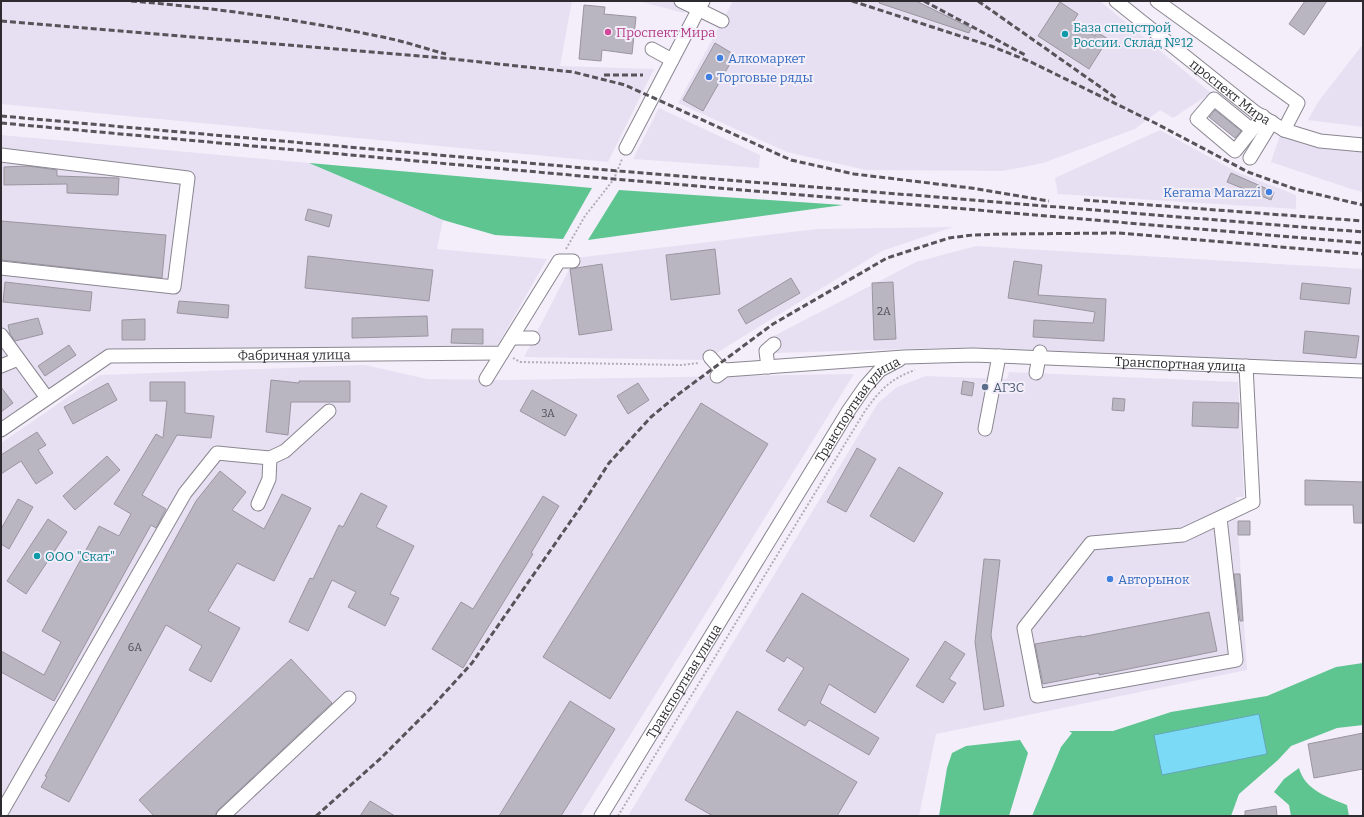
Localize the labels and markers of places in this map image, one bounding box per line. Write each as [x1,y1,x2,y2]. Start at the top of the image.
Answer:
place label: База спецстрой России. Склад №12 [1073,20,1193,50]
place label: Проспект Мира [616,25,715,40]
marker: Проспект Мира [603,27,613,37]
marker: База спецстрой России. Склад №12 [1060,29,1070,39]
place label: Алкомаркет [728,51,806,66]
marker: Алкомаркет [715,53,725,63]
place label: Торговые ряды [717,70,813,85]
marker: Торговые ряды [704,72,714,82]
place label: Kerama Marazzi [1163,185,1261,200]
marker: Kerama Marazzi [1264,187,1274,197]
place label: АГЗС [993,380,1024,395]
marker: АГЗС [980,382,990,392]
place label: ООО "Скат" [45,549,115,564]
marker: ООО "Скат" [32,551,42,561]
place label: Авторынок [1118,572,1190,587]
marker: Авторынок [1105,574,1115,584]

